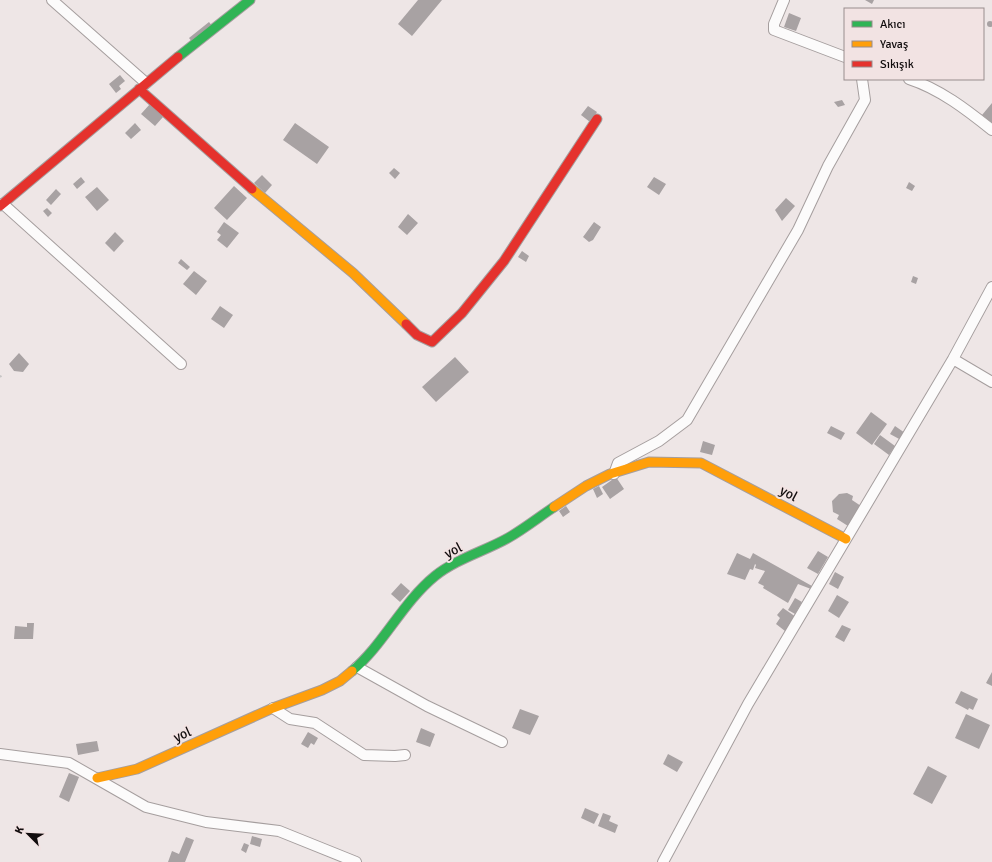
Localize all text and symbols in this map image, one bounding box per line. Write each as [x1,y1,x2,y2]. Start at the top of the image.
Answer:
legend [844,8,984,80]
text: Akıcı [880,17,906,32]
text: Yavaş [880,37,908,52]
text: Sıkışık [880,57,914,72]
street label: yol [777,482,801,505]
street label: yol [441,539,465,562]
street label: yol [171,723,194,746]
north arrow [8,814,48,854]
text: K [12,824,27,836]

